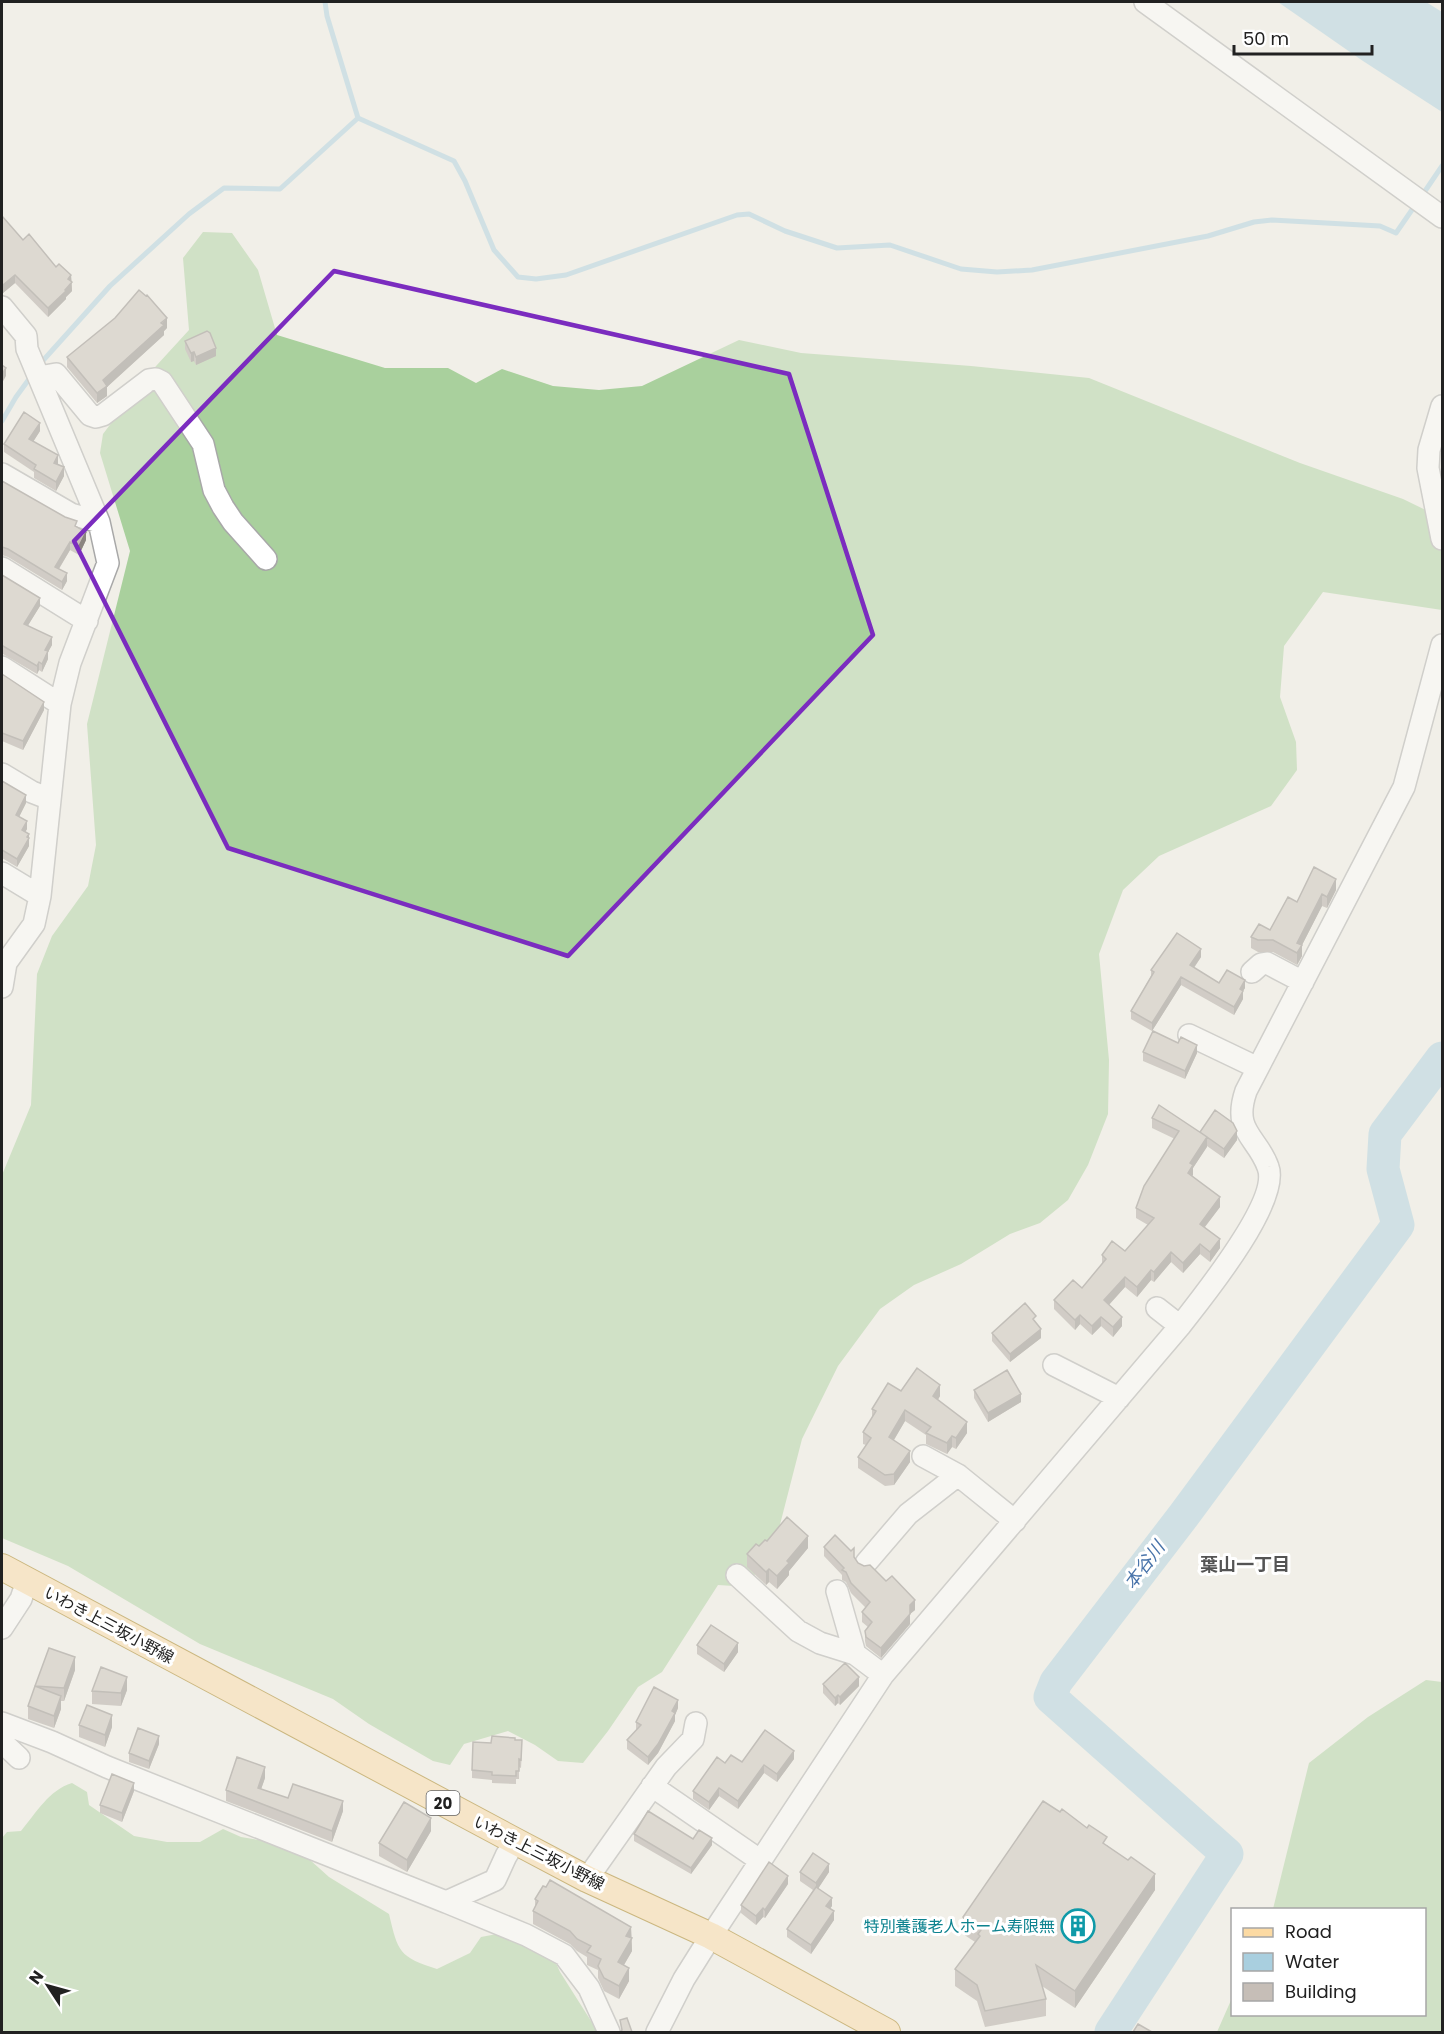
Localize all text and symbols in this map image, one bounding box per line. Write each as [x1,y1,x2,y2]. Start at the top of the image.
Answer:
scale bar [1234,18,1372,56]
text: 50 m [1243,26,1289,51]
water label: 本谷川 [1118,1534,1171,1594]
district label: 葉山一丁目 [1200,1552,1290,1577]
street label: いわき上三坂小野線 [40,1581,178,1669]
road number: 20 [426,1791,460,1815]
street label: いわき上三坂小野線 [470,1810,608,1896]
building icon: 特別養護老人ホーム寿限無 [1060,1908,1096,1944]
legend [1231,1908,1426,2016]
place label: 特別養護老人ホーム寿限無 [863,1915,1055,1938]
text: Road [1285,1919,1332,1944]
text: Water [1285,1949,1339,1974]
north arrow [18,1956,78,2016]
text: N [23,1966,49,1989]
text: Building [1285,1979,1357,2004]

